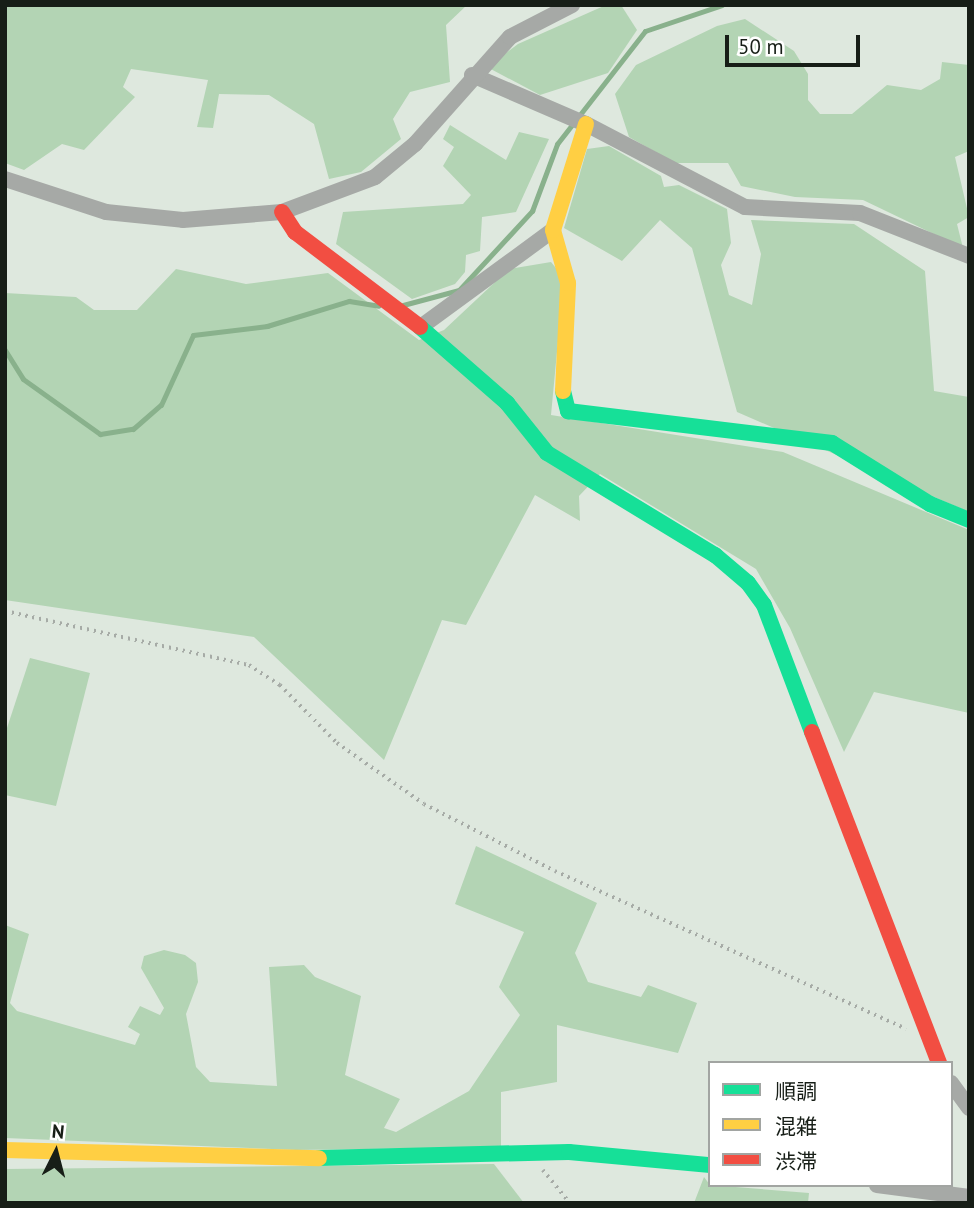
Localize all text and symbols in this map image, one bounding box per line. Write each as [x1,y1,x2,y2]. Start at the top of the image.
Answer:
scale bar [729,21,864,65]
text: 50 m [738,33,784,60]
legend [708,1061,953,1187]
text: 順調 [775,1078,817,1105]
text: 混雑 [775,1113,817,1140]
north arrow [21,1117,91,1187]
text: N [51,1119,66,1144]
text: 渋滞 [775,1148,817,1175]

